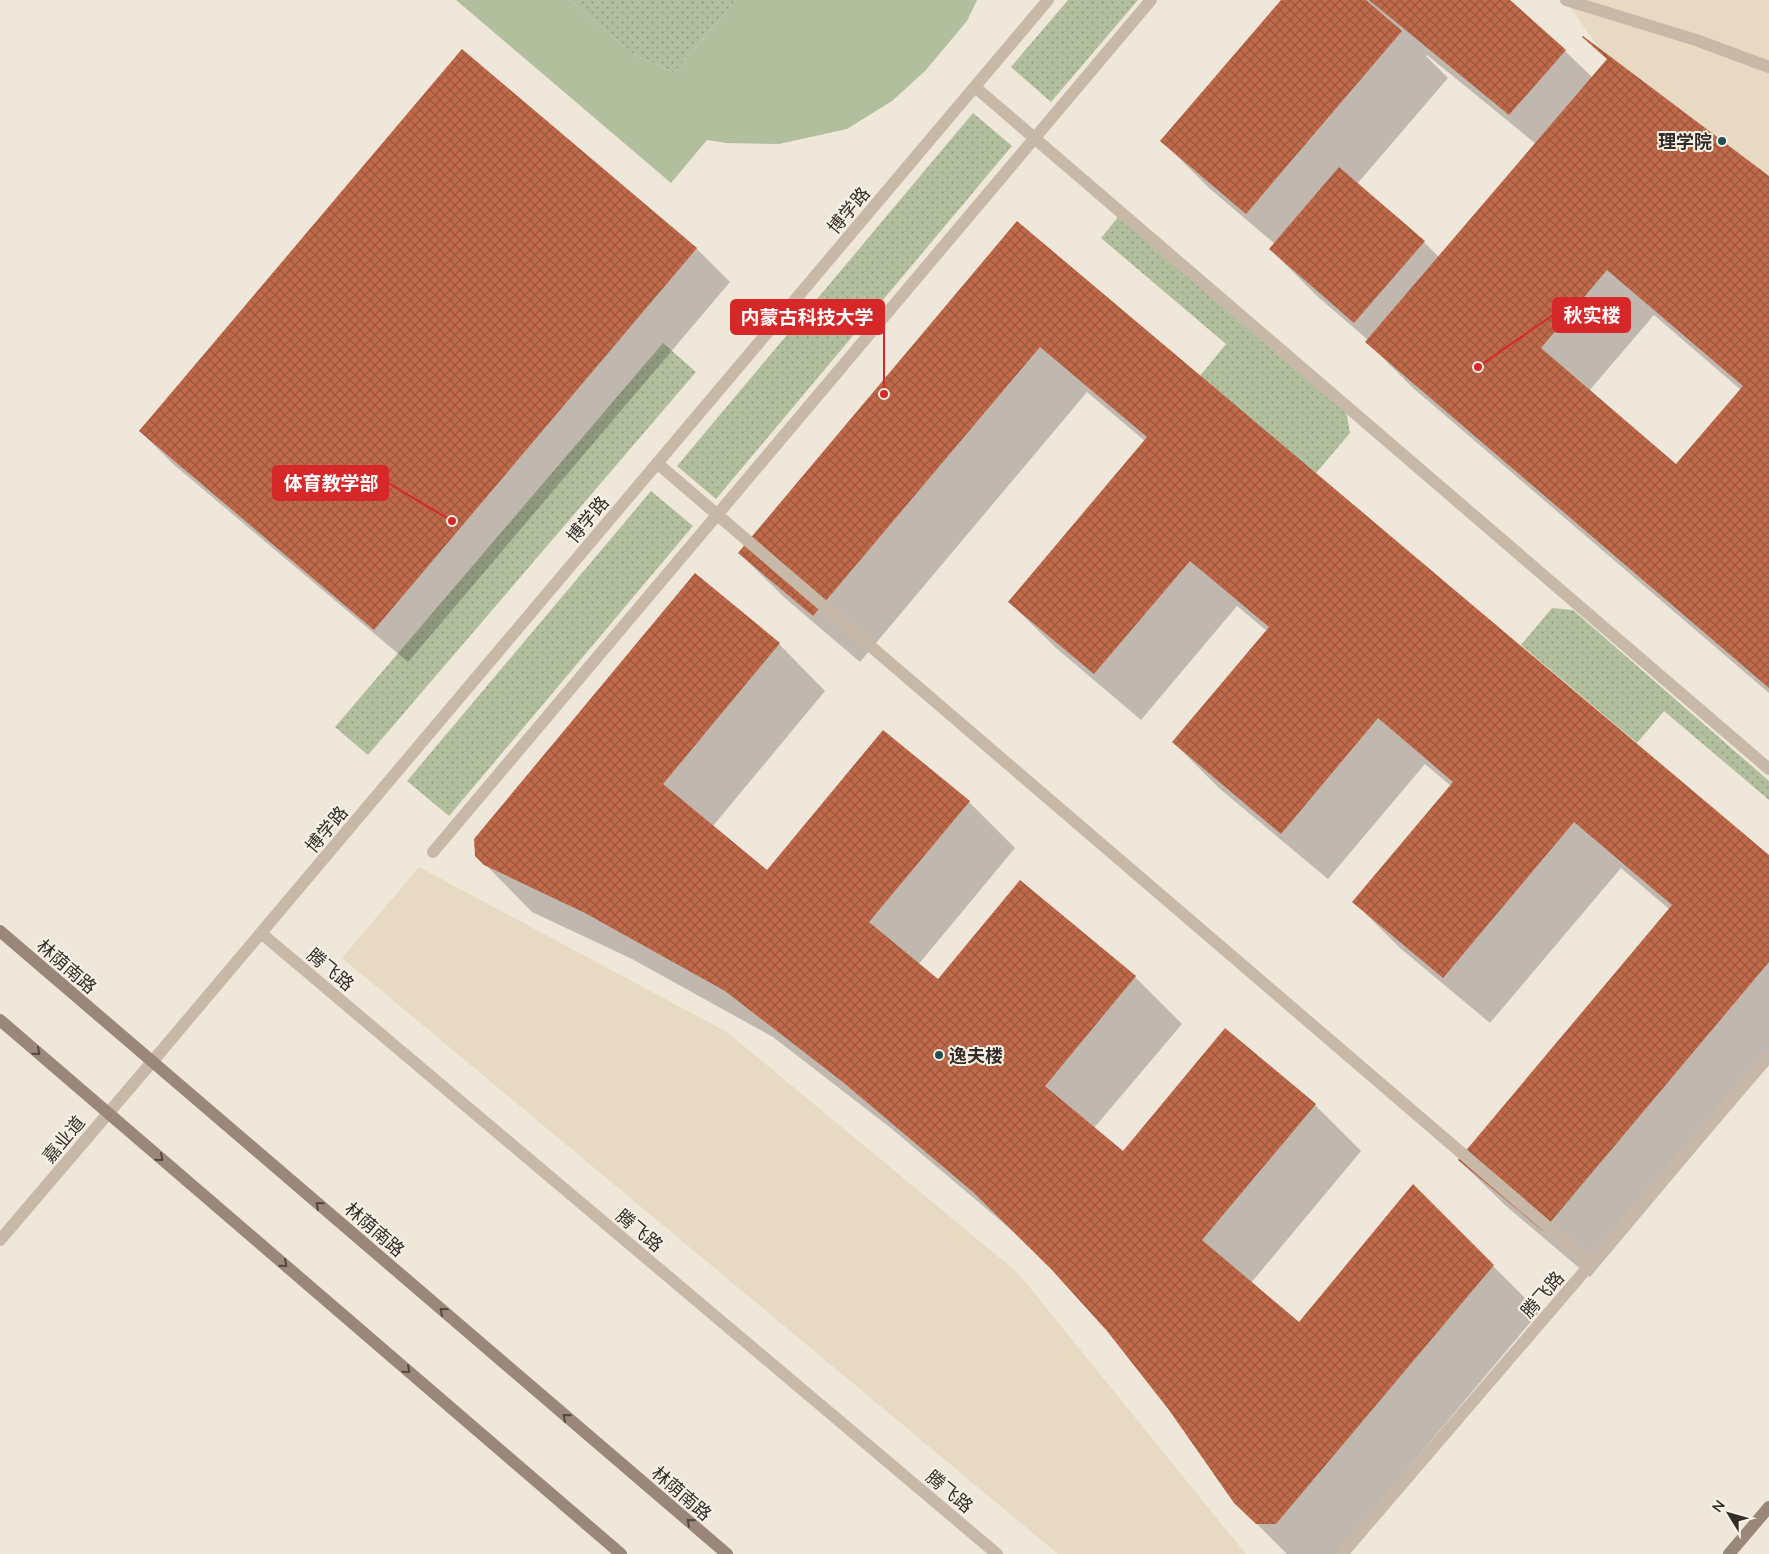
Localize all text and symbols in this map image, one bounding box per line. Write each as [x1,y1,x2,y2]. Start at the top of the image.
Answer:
place label: 理学院 [1658,130,1712,152]
marker: 理学院 [1716,135,1728,147]
street label: 博学路 [822,182,874,238]
callout: 秋实楼 [1553,298,1630,332]
callout: 内蒙古科技大学 [731,300,884,334]
text: 秋实楼 [1563,303,1621,326]
text: 内蒙古科技大学 [740,305,874,328]
callout: 体育教学部 [273,466,388,500]
text: 体育教学部 [283,471,379,494]
street label: 博学路 [561,491,613,547]
street label: 博学路 [300,801,352,857]
street label: 林荫南路 [33,934,101,998]
street label: 腾飞路 [303,943,359,995]
place label: 逸夫楼 [949,1044,1003,1066]
one-way arrow [31,1046,40,1055]
marker: 逸夫楼 [933,1049,945,1061]
street label: 嘉业道 [37,1111,89,1167]
one-way arrow [155,1152,164,1161]
street label: 林荫南路 [341,1197,409,1261]
one-way arrow [316,1202,325,1211]
street label: 腾飞路 [612,1204,668,1256]
one-way arrow [278,1258,287,1267]
street label: 腾飞路 [1516,1266,1568,1322]
one-way arrow [440,1308,449,1317]
one-way arrow [401,1364,410,1373]
one-way arrow [563,1413,572,1422]
street label: 林荫南路 [648,1461,716,1525]
street label: 腾飞路 [922,1465,978,1517]
north arrow [1704,1489,1754,1539]
text: N [1708,1496,1728,1515]
one-way arrow [686,1519,695,1528]

